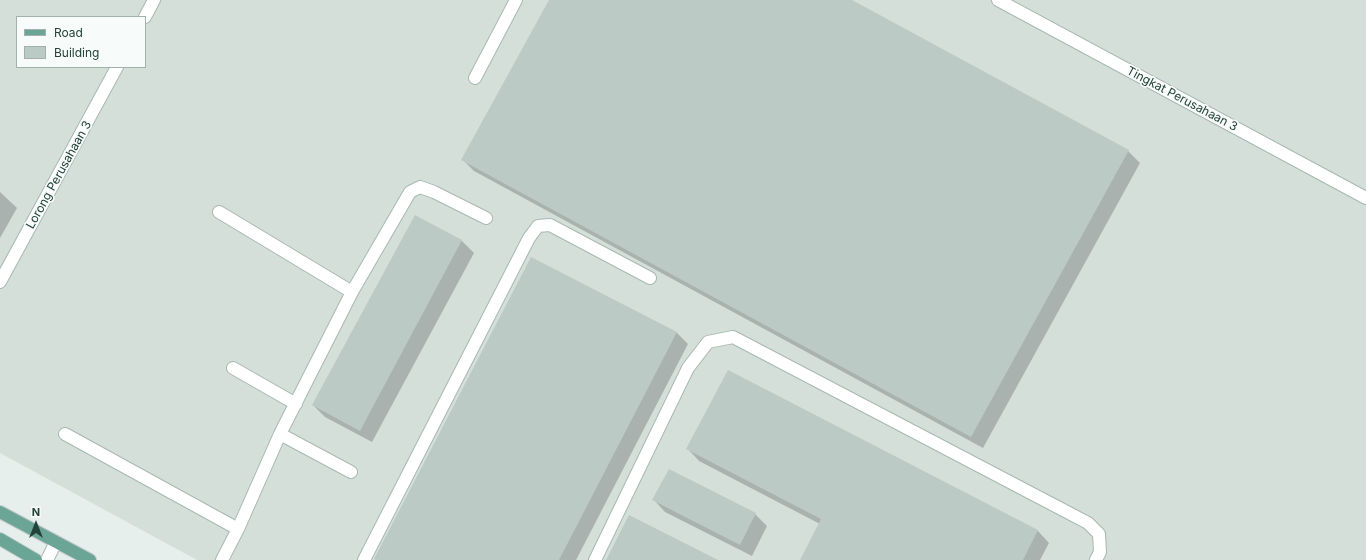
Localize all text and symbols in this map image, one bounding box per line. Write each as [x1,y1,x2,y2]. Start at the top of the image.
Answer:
legend [16,16,146,68]
text: Road [54,25,83,40]
text: Building [54,45,99,60]
street label: Tingkat Perusahaan 3 [1124,64,1240,134]
street label: Lorong Perusahaan 3 [23,119,95,231]
north arrow [16,504,56,544]
text: N [32,505,40,519]

